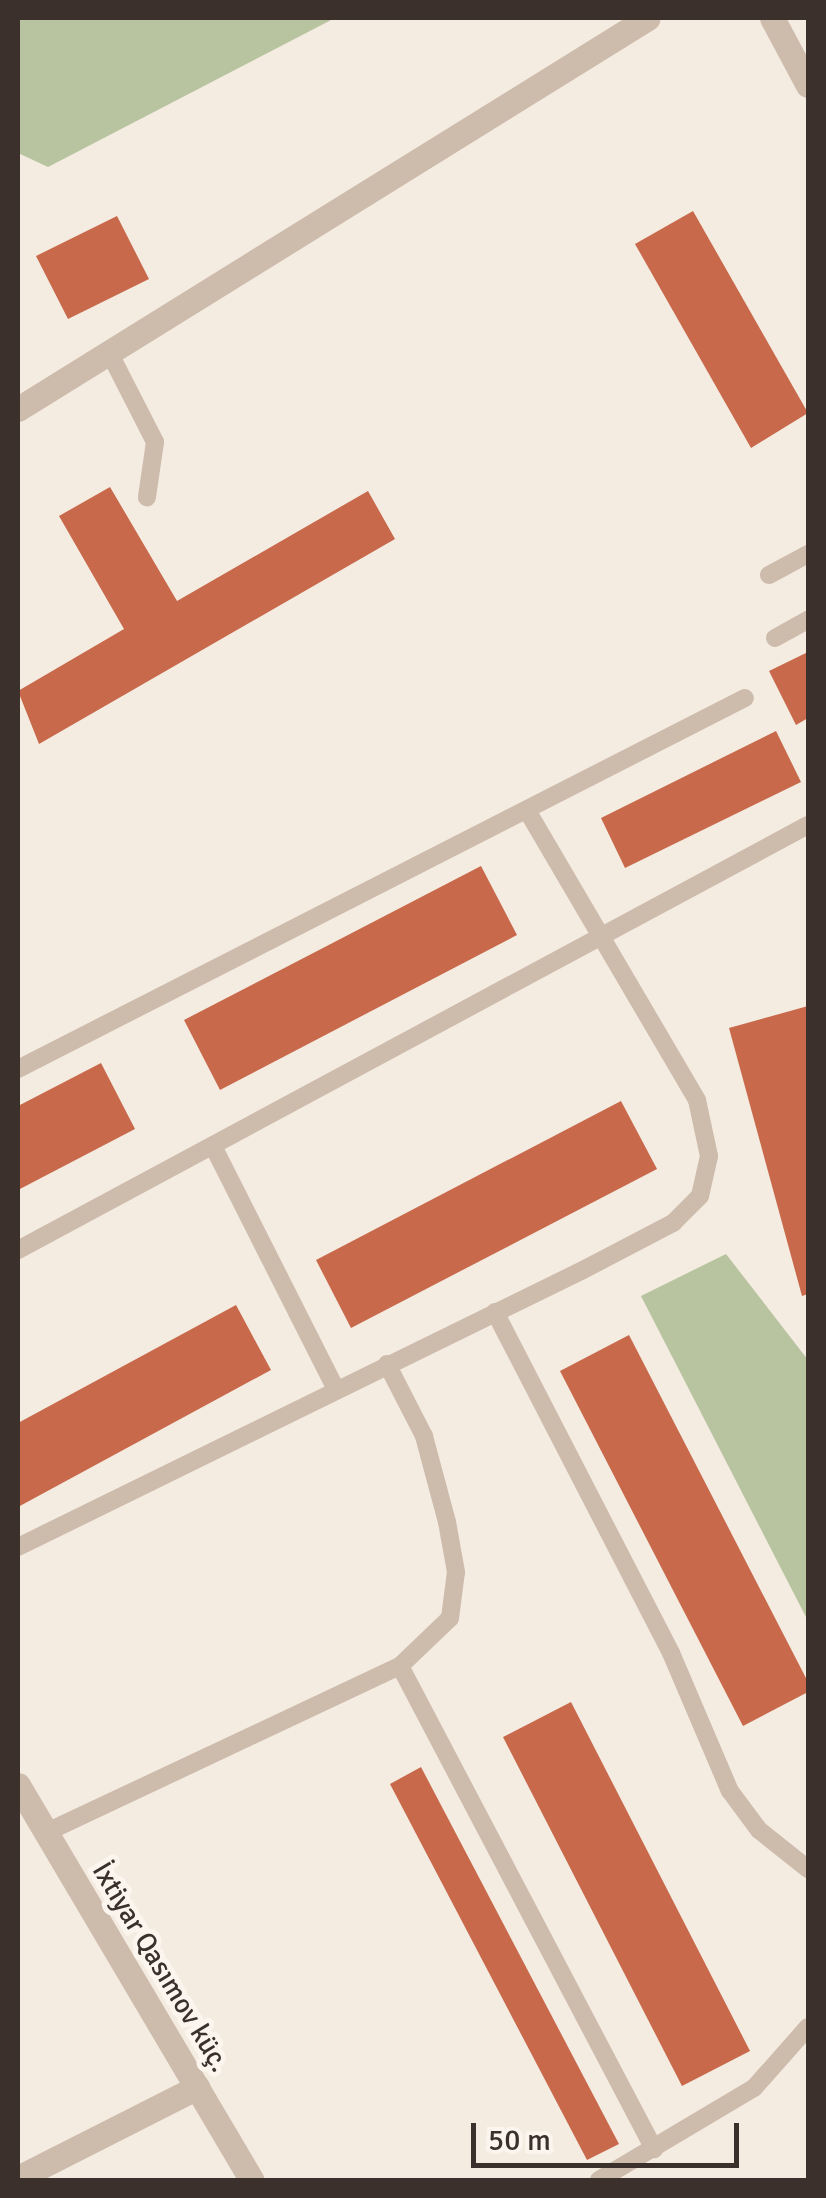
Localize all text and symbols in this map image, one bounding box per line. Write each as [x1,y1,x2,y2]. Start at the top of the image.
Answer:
street label: İxtiyar Qasımov küç. [85,1856,237,2078]
scale bar [476,2103,744,2165]
text: 50 m [488,2122,551,2159]

